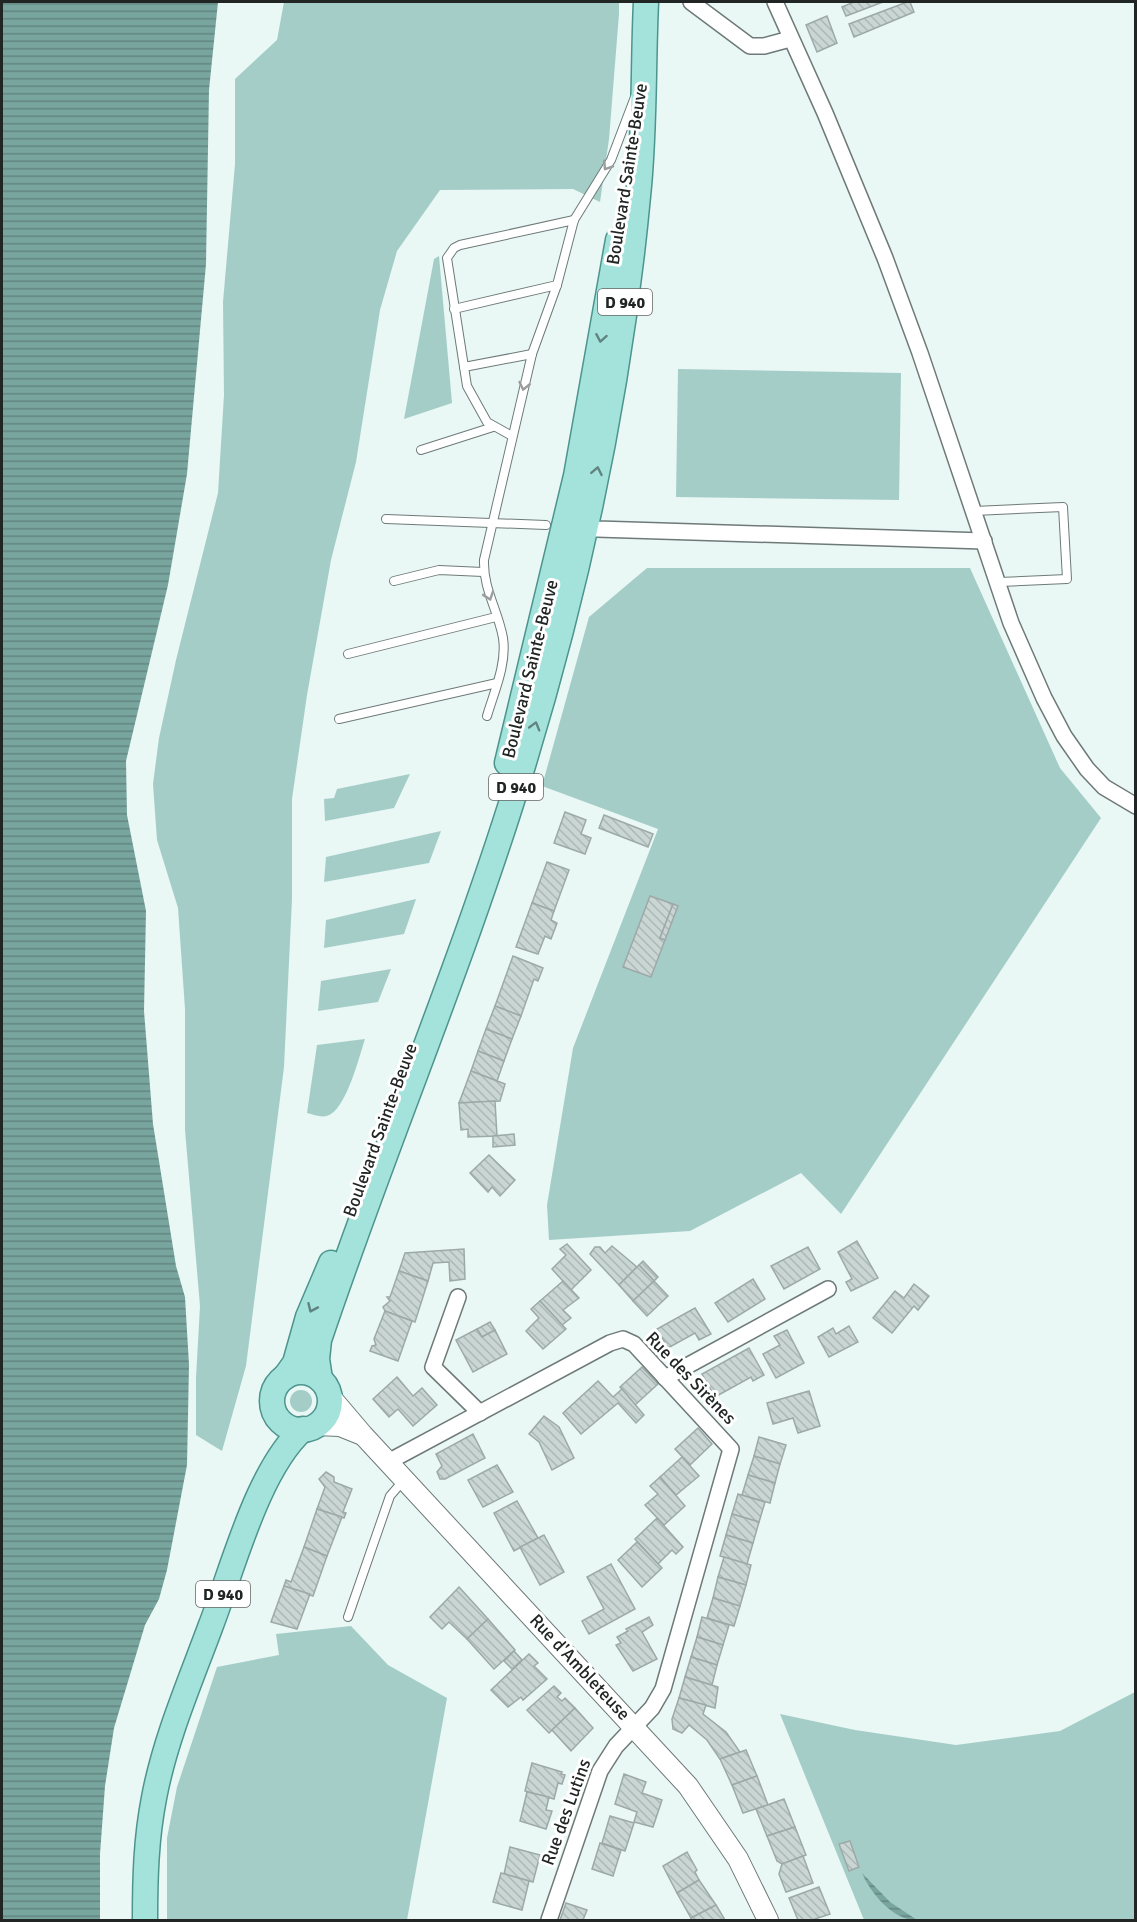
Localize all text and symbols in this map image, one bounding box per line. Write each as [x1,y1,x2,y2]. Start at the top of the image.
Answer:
street label: Boulevard Sainte-Beuve [602,82,652,266]
one-way arrow [602,160,614,170]
road number: D 940 [598,289,652,315]
one-way arrow [595,333,607,342]
one-way arrow [519,381,532,391]
one-way arrow [590,466,603,476]
street label: Boulevard Sainte-Beuve [497,577,563,761]
one-way arrow [482,591,494,601]
one-way arrow [528,721,540,732]
road number: D 940 [489,774,543,800]
street label: Boulevard Sainte-Beuve [338,1040,422,1220]
one-way arrow [307,1302,319,1313]
street label: Rue des Sirènes [641,1327,741,1429]
road number: D 940 [196,1581,250,1607]
street label: Rue d'Ambleteuse [525,1609,635,1725]
street label: Rue des Lutins [537,1756,595,1868]

